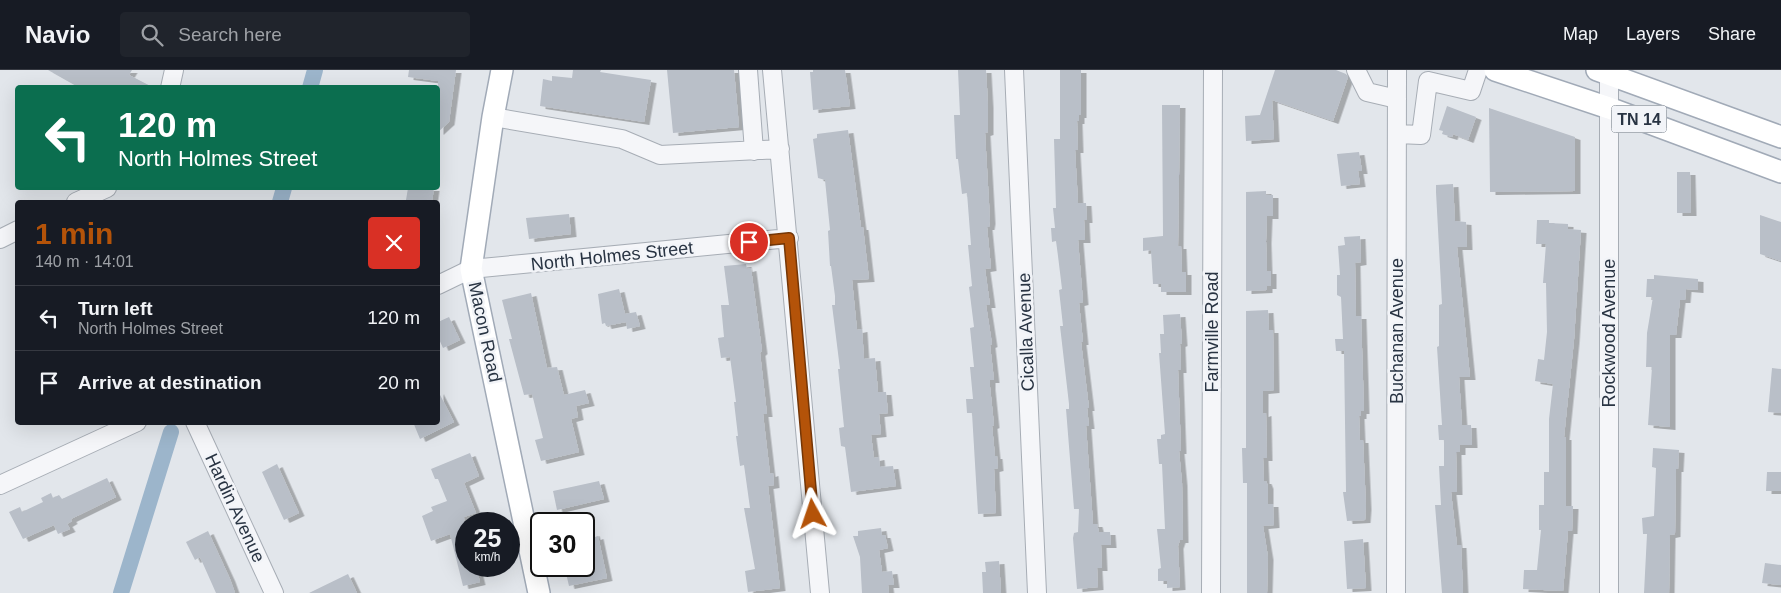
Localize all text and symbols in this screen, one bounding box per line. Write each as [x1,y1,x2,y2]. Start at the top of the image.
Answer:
search box [120,12,470,57]
text: Navio [25,21,90,48]
icon: search [138,21,166,49]
text: Search here [178,24,282,45]
text: Map [1563,24,1598,44]
text: Layers [1626,24,1680,44]
text: Share [1708,24,1756,44]
icon: left [35,105,100,170]
text: 120 m [118,105,217,144]
road number: TN 14 [1612,106,1666,132]
text: North Holmes Street [118,146,317,171]
text: 1 min [35,217,113,250]
button: close [368,217,420,269]
pin [728,221,770,263]
icon: arrive [735,228,763,256]
street label: North Holmes Street [530,238,694,274]
text: 140 m · 14:01 [35,253,134,270]
street label: Buchanan Avenue [1387,258,1407,404]
street label: Rockwood Avenue [1599,259,1619,407]
street label: Farmville Road [1202,271,1222,393]
street label: Cicalla Avenue [1014,272,1038,392]
street label: Macon Road [465,280,505,384]
text: Turn left [78,298,153,319]
icon: left [35,304,63,332]
text: 120 m [367,307,420,328]
text: North Holmes Street [78,320,223,337]
icon: arrive [35,369,63,397]
text: Arrive at destination [78,372,262,393]
text: 20 m [378,372,420,393]
street label: Hardin Avenue [201,450,269,566]
position arrow [786,487,838,539]
speed limit sign: 30 [530,512,595,577]
text: 25 [474,524,501,552]
text: km/h [474,550,501,564]

